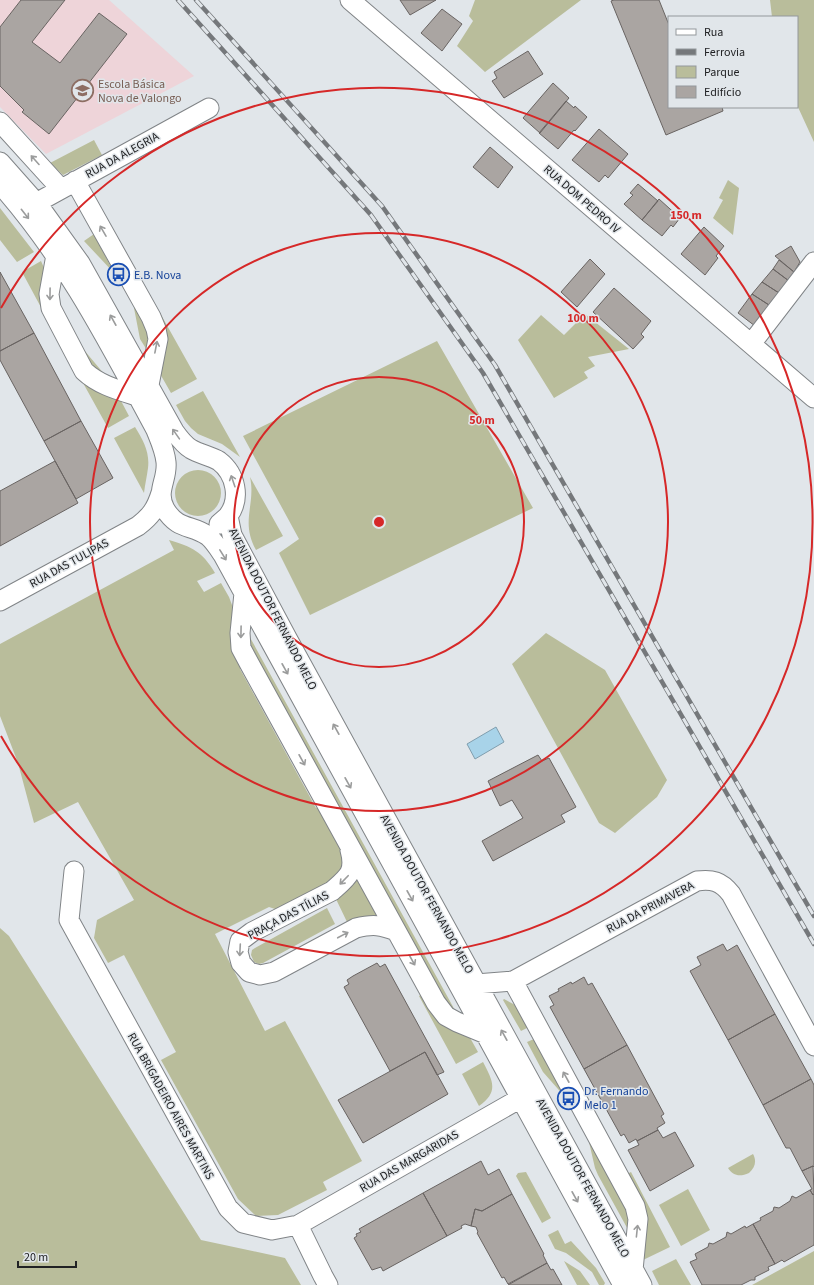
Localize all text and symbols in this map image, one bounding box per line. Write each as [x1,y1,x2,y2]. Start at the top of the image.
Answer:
legend [668,16,798,108]
text: Rua [704,24,723,41]
text: Ferrovia [704,44,745,61]
text: Parque [704,64,740,81]
place label: Escola Básica Nova de Valongo [98,76,182,107]
school or university icon: Escola Básica Nova de Valongo [69,78,95,104]
text: Edifício [704,84,741,101]
street label: RUA DA ALEGRIA [82,128,163,183]
one-way arrow [31,155,40,165]
street label: RUA DOM PEDRO IV [540,161,624,238]
text: 150 m [670,207,702,224]
one-way arrow [21,209,29,220]
one-way arrow [99,225,106,237]
bus stop icon: E.B. Nova [105,262,131,288]
place label: E.B. Nova [134,267,181,284]
one-way arrow [46,287,54,300]
text: 100 m [567,310,599,327]
one-way arrow [108,314,116,326]
one-way arrow [153,341,161,354]
text: 50 m [469,412,495,429]
one-way arrow [172,429,180,440]
one-way arrow [229,474,236,487]
centre of rings [372,515,386,529]
street label: AVENIDA DOUTOR FERNANDO MELO [224,525,321,693]
street label: RUA DAS TULIPAS [27,535,112,592]
one-way arrow [219,549,227,561]
one-way arrow [237,625,244,638]
one-way arrow [282,662,290,674]
one-way arrow [332,723,339,735]
one-way arrow [299,754,307,766]
one-way arrow [344,776,352,788]
street label: AVENIDA DOUTOR FERNANDO MELO [376,811,478,977]
one-way arrow [339,875,349,885]
street label: RUA DA PRIMAVERA [603,877,698,938]
street label: PRAÇA DAS TÍLIAS [245,887,332,944]
one-way arrow [407,890,415,902]
one-way arrow [337,931,349,938]
one-way arrow [236,943,243,956]
one-way arrow [409,953,417,965]
one-way arrow [500,1029,507,1041]
street label: RUA BRIGADEIRO AIRES MARTINS [123,1030,218,1183]
one-way arrow [561,1071,569,1083]
place label: Dr. Fernando Melo 1 [584,1083,648,1114]
bus stop icon: Dr. Fernando Melo 1 [555,1085,581,1111]
street label: AVENIDA DOUTOR FERNANDO MELO [532,1095,634,1261]
street label: RUA DAS MARGARIDAS [357,1126,462,1197]
one-way arrow [572,1191,579,1203]
one-way arrow [633,1225,641,1238]
scale bar [18,1243,76,1269]
text: 20 m [24,1249,48,1266]

